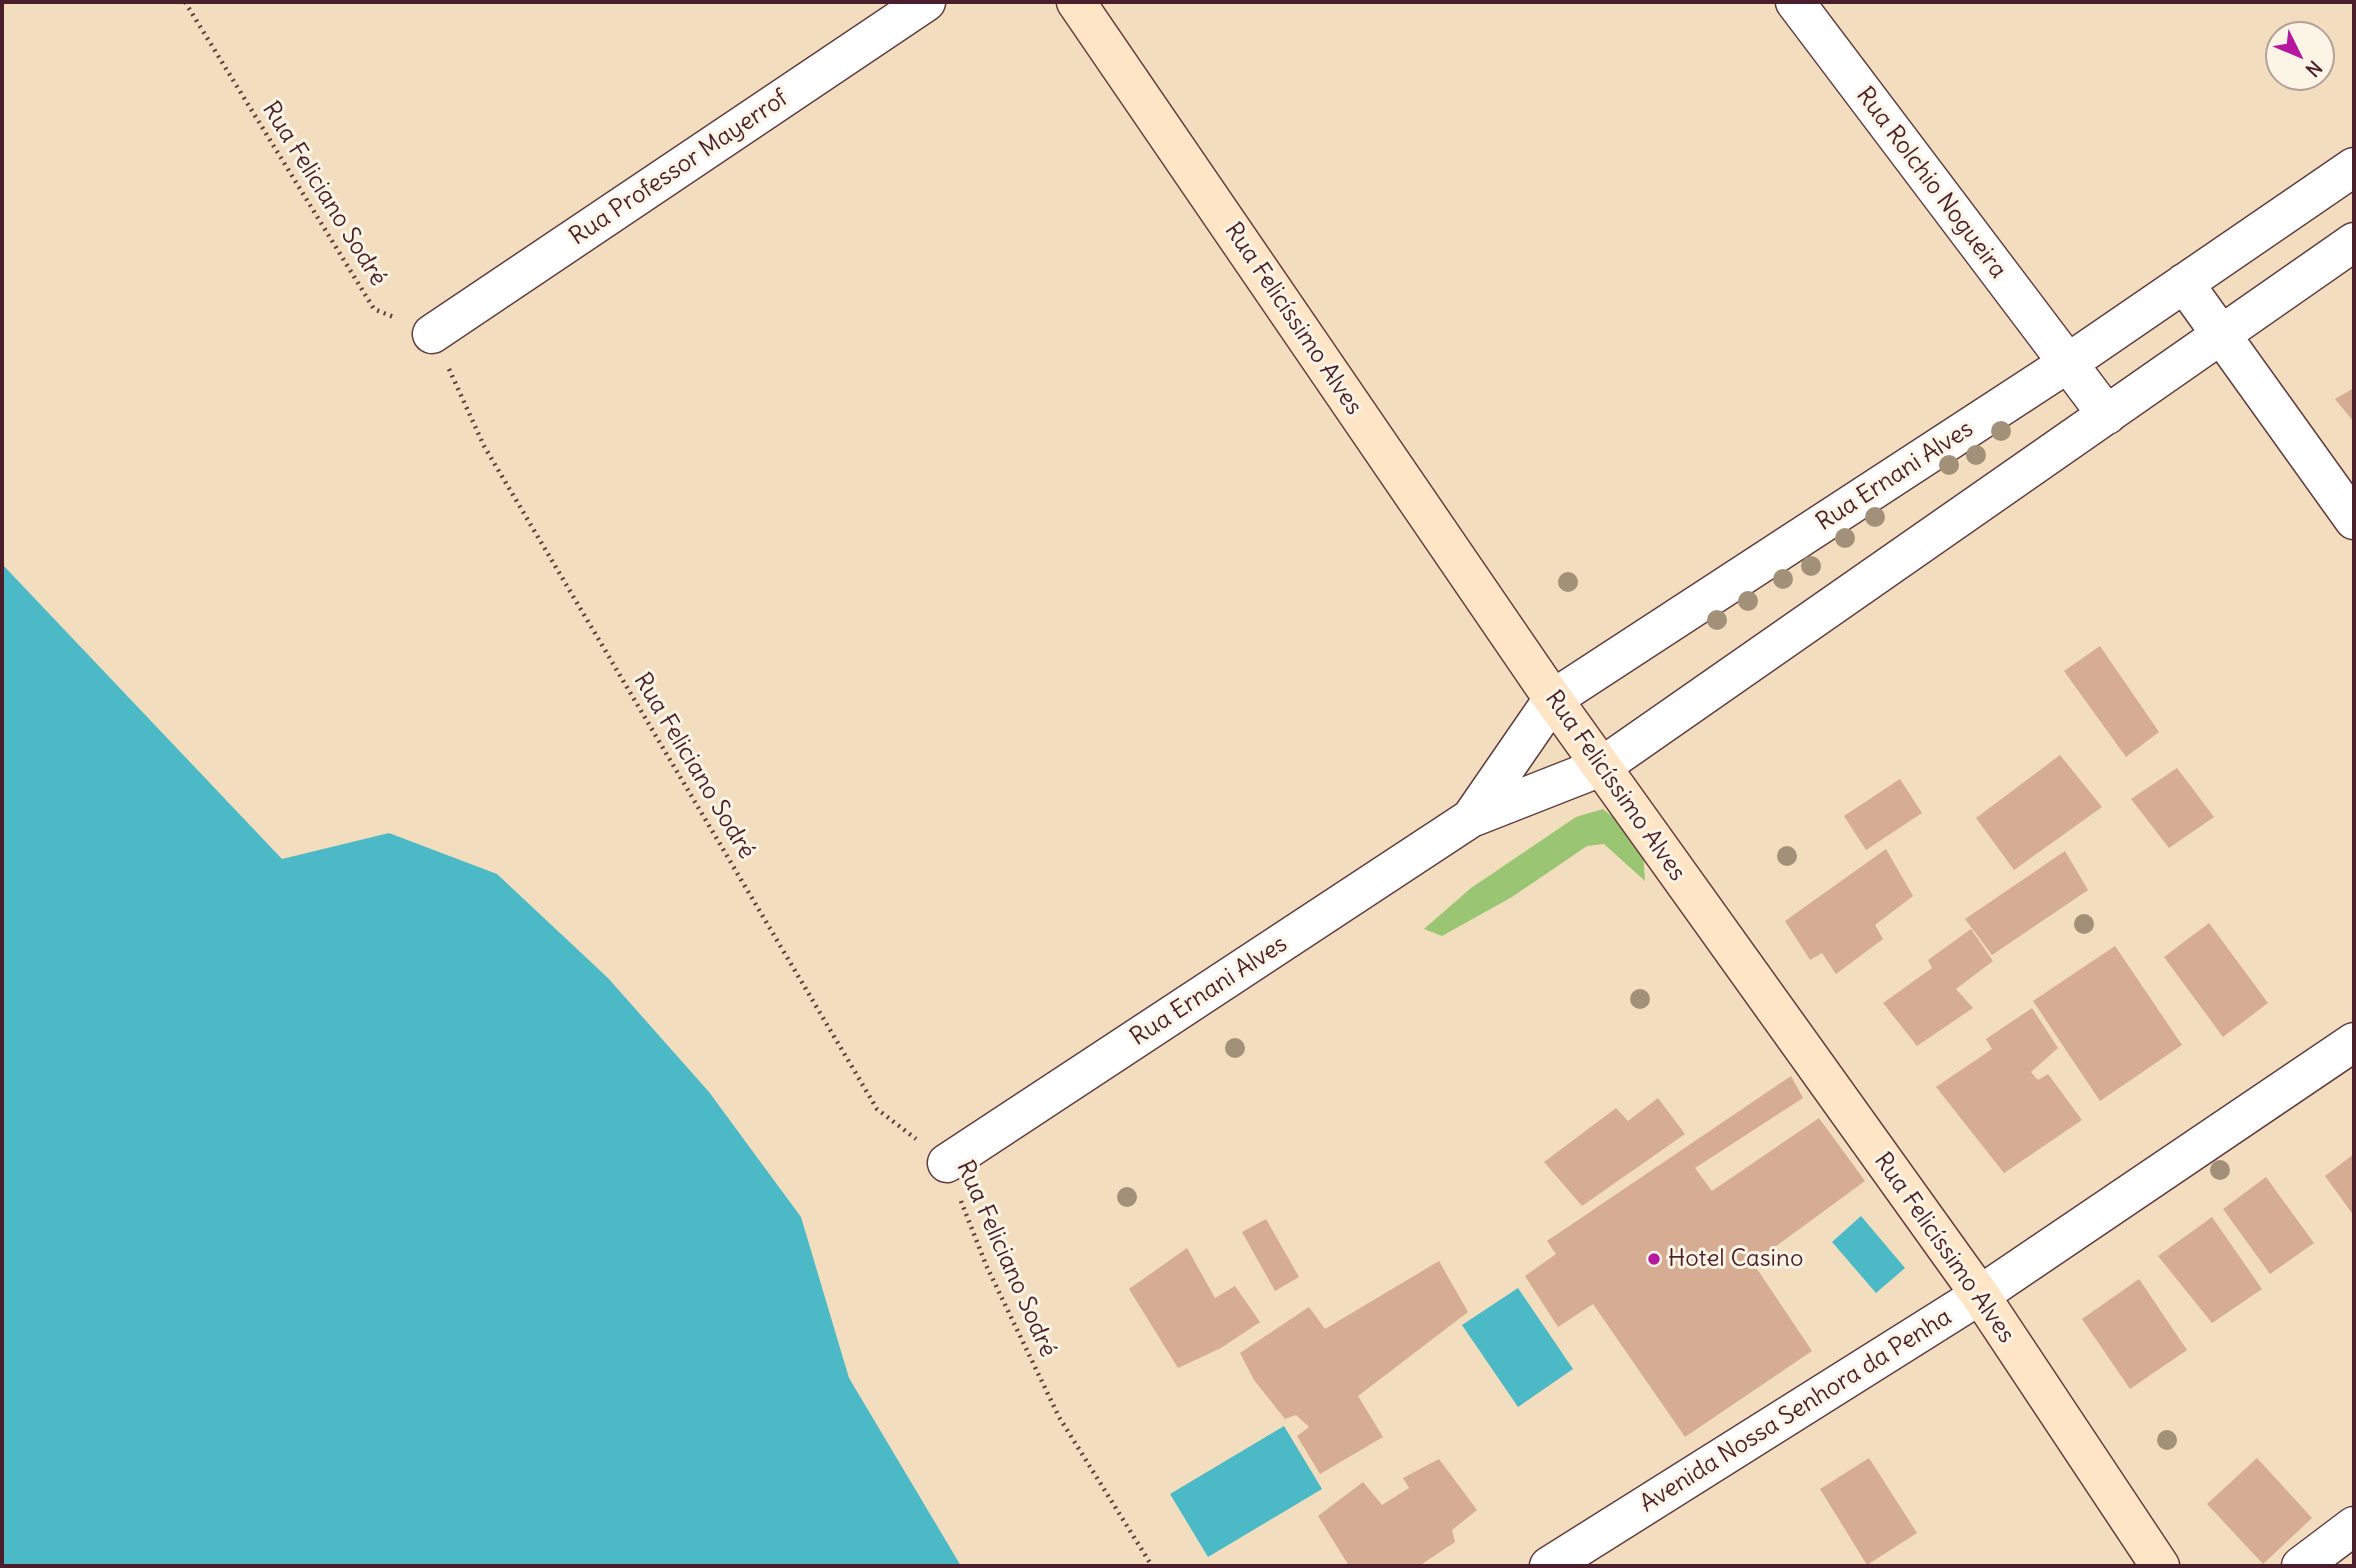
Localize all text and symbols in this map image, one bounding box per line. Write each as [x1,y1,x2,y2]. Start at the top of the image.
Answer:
north arrow [2265,21,2335,91]
text: N [2301,56,2327,82]
street label: Rua Rolchio Nogueira [1850,82,2012,284]
street label: Rua Professor Mayerrof [564,84,794,252]
street label: Rua Feliciano Sodré [256,97,392,291]
street label: Rua Felicíssimo Alves [1218,217,1368,421]
street label: Rua Ernani Alves [1811,415,1979,537]
street label: Rua Feliciano Sodré [627,668,761,864]
street label: Rua Felicíssimo Alves [1538,685,1692,887]
street label: Rua Ernani Alves [1125,930,1293,1052]
street label: Rua Felicíssimo Alves [1867,1147,2021,1349]
street label: Rua Feliciano Sodré [950,1156,1062,1362]
place label: Hotel Casino [1668,1245,1803,1273]
marker: Hotel Casino [1646,1251,1662,1267]
street label: Avenida Nossa Senhora da Penha [1635,1303,1957,1519]

